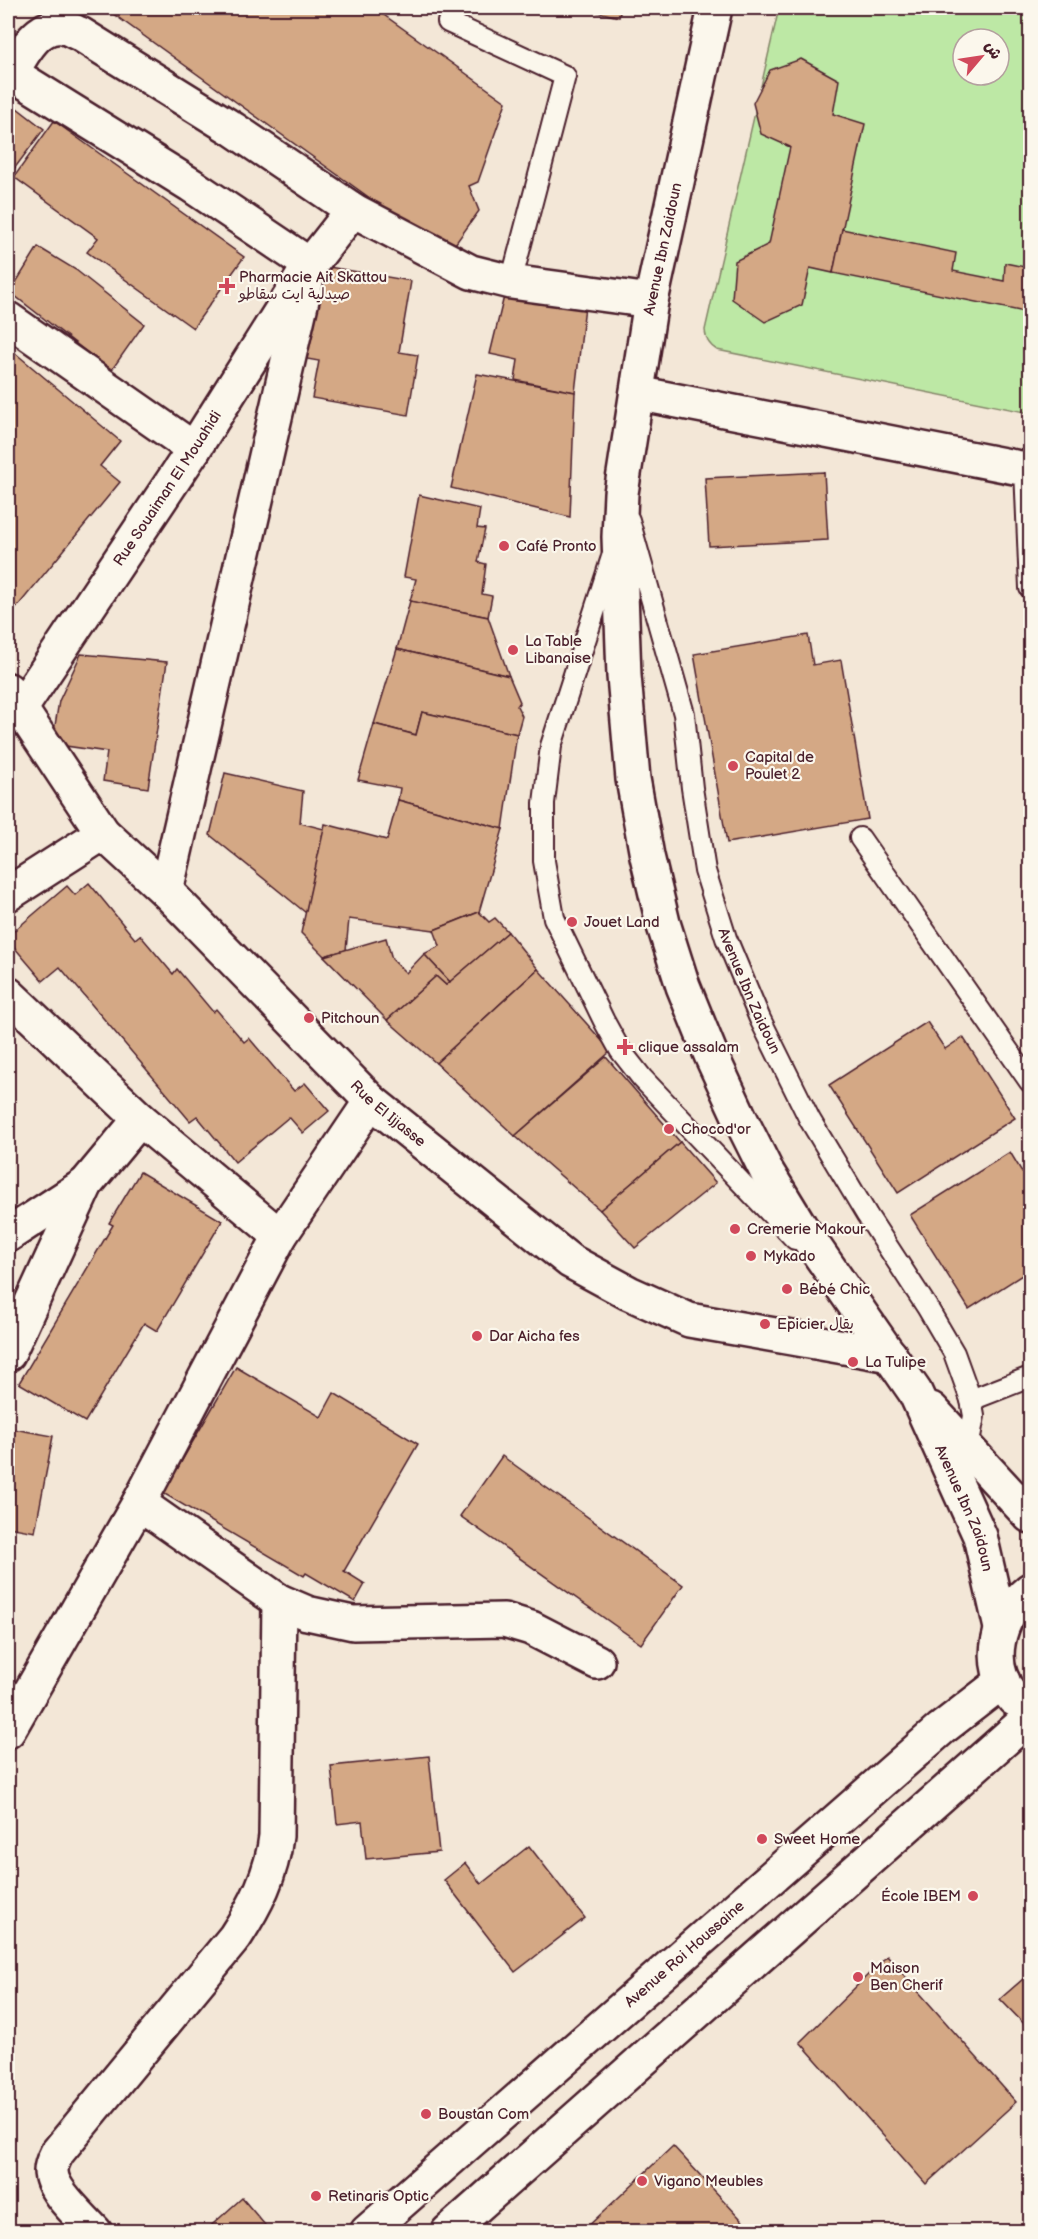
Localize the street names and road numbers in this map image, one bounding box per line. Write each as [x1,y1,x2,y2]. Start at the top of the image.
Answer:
street label: Avenue Ibn Zaidoun [640,181,686,317]
street label: Rue Souaiman El Mouahidi [109,407,225,570]
street label: Avenue Ibn Zaidoun [714,926,785,1057]
street label: Rue El Ijjasse [346,1076,430,1151]
street label: Avenue Ibn Zaidoun [931,1442,997,1573]
street label: Avenue Roi Houssaine [621,1896,748,2012]

